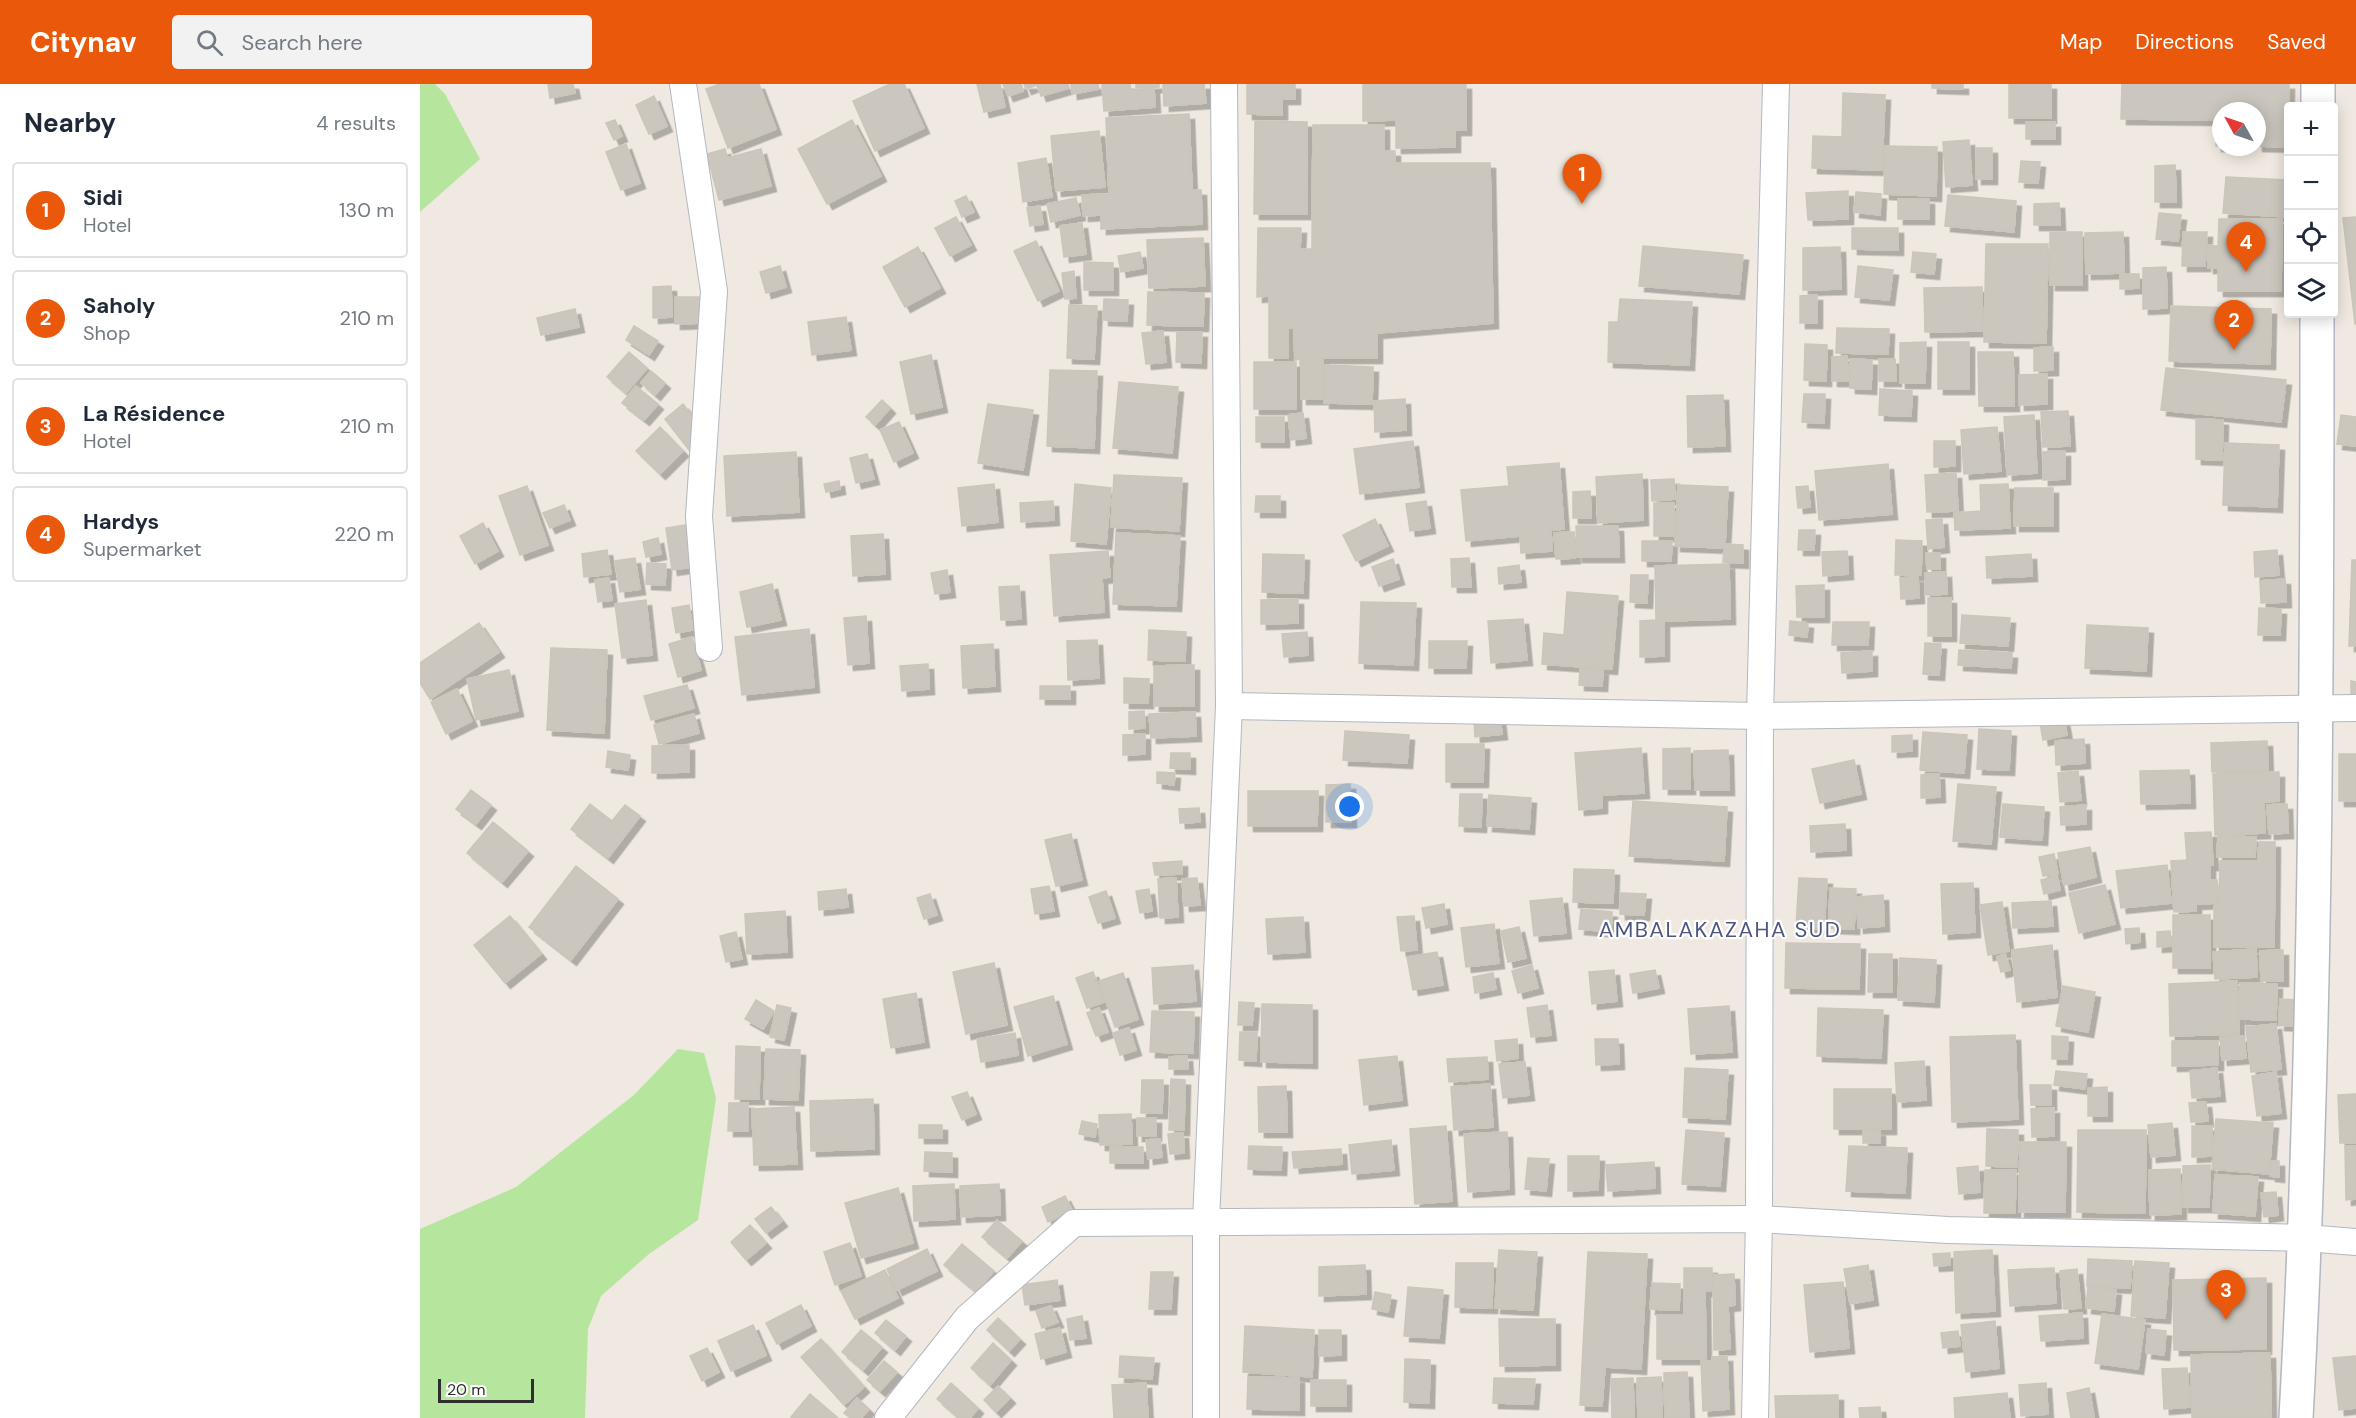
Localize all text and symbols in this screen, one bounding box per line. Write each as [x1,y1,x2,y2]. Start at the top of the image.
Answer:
search box [172,15,592,69]
text: Citynav [30,24,136,61]
icon: search [193,26,226,59]
text: Search here [241,28,363,57]
text: Map [2060,28,2102,56]
text: Directions [2135,28,2234,56]
text: Saved [2267,28,2326,56]
north arrow [2212,102,2266,156]
map controls [2284,102,2338,318]
button: + [2284,102,2338,156]
text: Nearby [24,106,116,140]
text: 4 results [316,110,396,136]
pin: 1 [1562,154,1602,204]
button: − [2284,156,2338,210]
text: Sidi [83,183,123,212]
text: 1 [42,197,49,223]
text: 130 m [339,197,394,223]
button: locate [2284,210,2338,264]
text: Hotel [83,212,131,238]
pin: 4 [2226,222,2266,272]
button: layers [2284,264,2338,318]
text: Saholy [83,291,155,320]
pin: 2 [2214,300,2254,350]
text: 2 [40,305,51,331]
text: 210 m [339,305,394,331]
text: Shop [83,320,130,346]
text: La Résidence [83,399,225,428]
text: 3 [39,413,52,439]
text: 210 m [339,413,394,439]
text: Hotel [83,428,131,454]
text: Hardys [83,507,159,536]
text: 4 [39,521,52,547]
text: 220 m [334,521,394,547]
text: Supermarket [83,536,202,562]
your location [1335,792,1364,821]
district label: AMBALAKAZAHA SUD [1599,915,1841,944]
pin: 3 [2206,1270,2246,1320]
scale bar [438,1376,534,1404]
text: 20 m [447,1379,486,1400]

